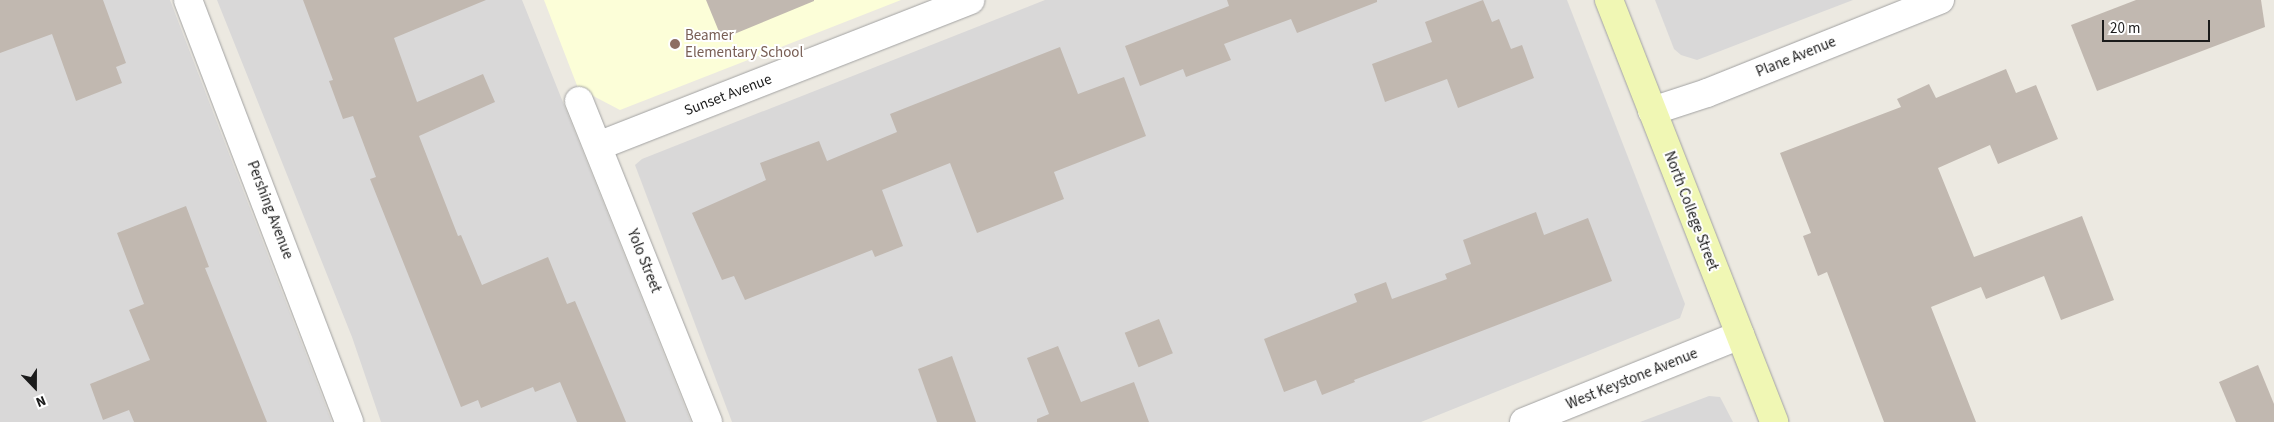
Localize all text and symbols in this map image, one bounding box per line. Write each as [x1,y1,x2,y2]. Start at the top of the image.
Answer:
scale bar [2104,10,2212,42]
text: 20 m [2110,18,2140,39]
place label: Beamer Elementary School [685,26,803,61]
street label: Plane Avenue [1753,33,1839,81]
marker: Beamer Elementary School [669,38,681,50]
street label: Sunset Avenue [682,70,774,120]
street label: North College Street [1660,149,1722,273]
street label: Pershing Avenue [243,158,297,262]
street label: Yolo Street [623,226,665,296]
street label: West Keystone Avenue [1564,344,1700,414]
north arrow [10,362,60,412]
text: N [33,390,49,412]

